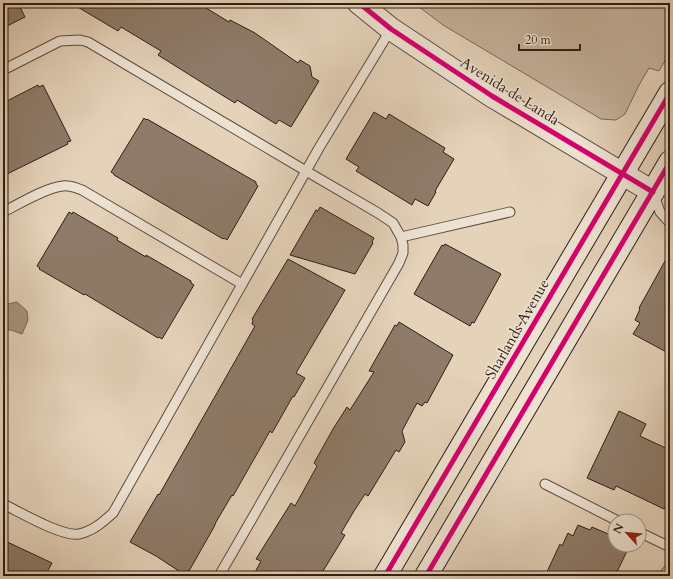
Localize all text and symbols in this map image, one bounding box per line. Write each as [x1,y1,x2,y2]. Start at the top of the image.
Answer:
scale bar [519,26,580,52]
text: 20 m [525,32,552,48]
street label: Avenida de Landa [456,52,564,130]
street label: Sharlands Avenue [480,275,554,383]
north arrow [607,513,647,553]
text: N [610,521,628,536]

